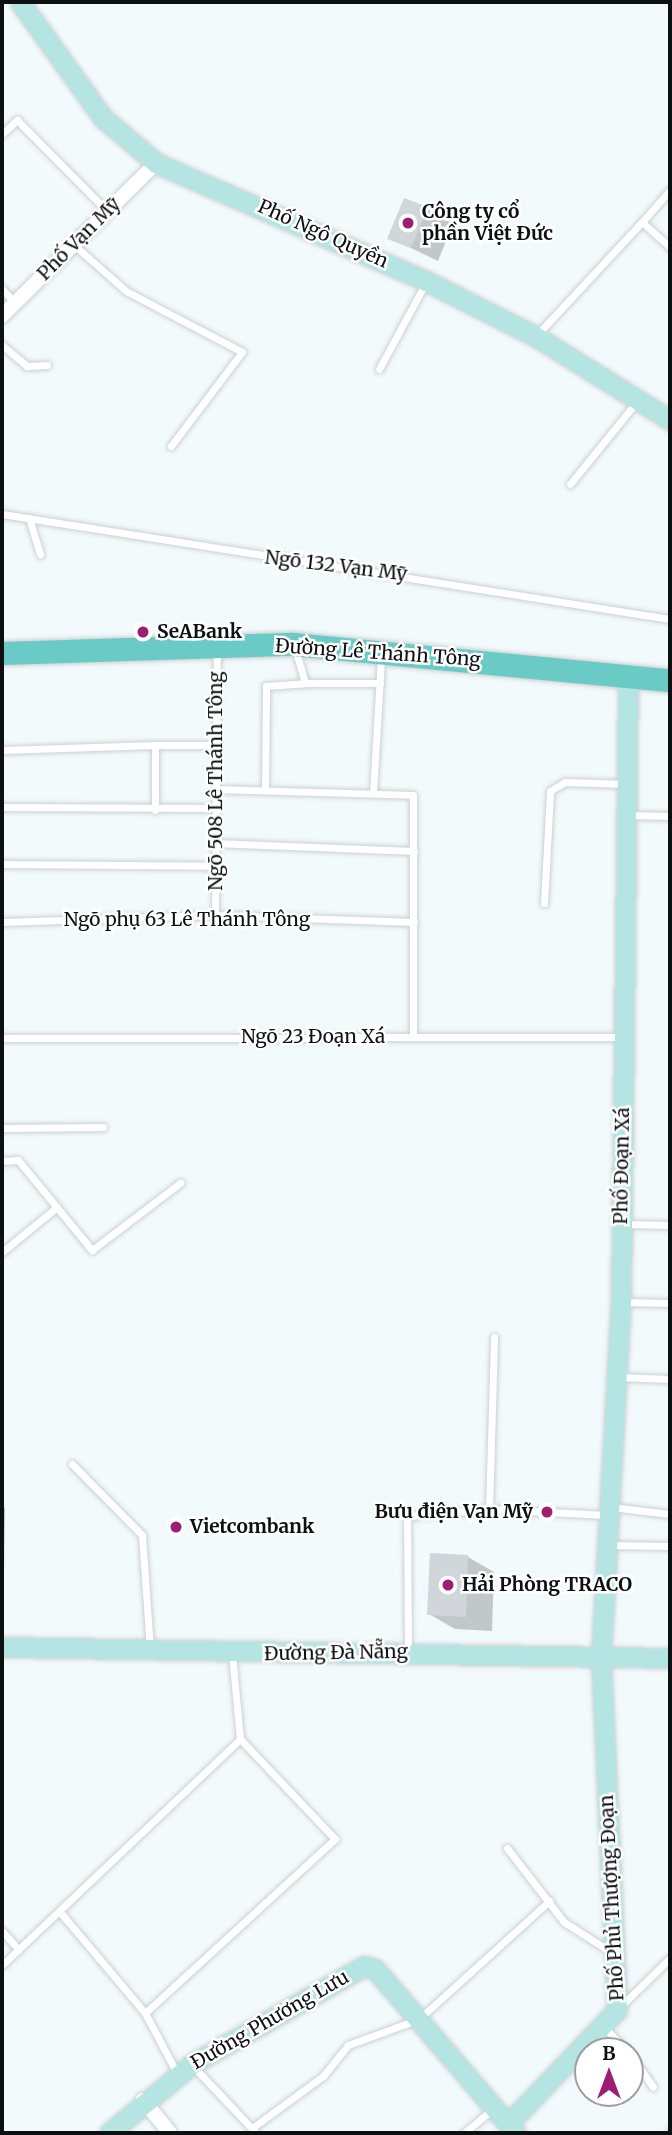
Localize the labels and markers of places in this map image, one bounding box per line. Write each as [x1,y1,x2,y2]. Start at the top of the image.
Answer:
place label: Công ty cổ phần Việt Đức [422,201,553,245]
marker: Công ty cổ phần Việt Đức [400,215,416,231]
place label: SeABank [157,621,242,643]
marker: SeABank [135,624,151,640]
place label: Bưu điện Vạn Mỹ [374,1501,533,1523]
marker: Bưu điện Vạn Mỹ [539,1504,555,1520]
place label: Vietcombank [190,1516,314,1538]
marker: Vietcombank [168,1519,184,1535]
place label: Hải Phòng TRACO [462,1574,632,1596]
marker: Hải Phòng TRACO [440,1577,456,1593]

